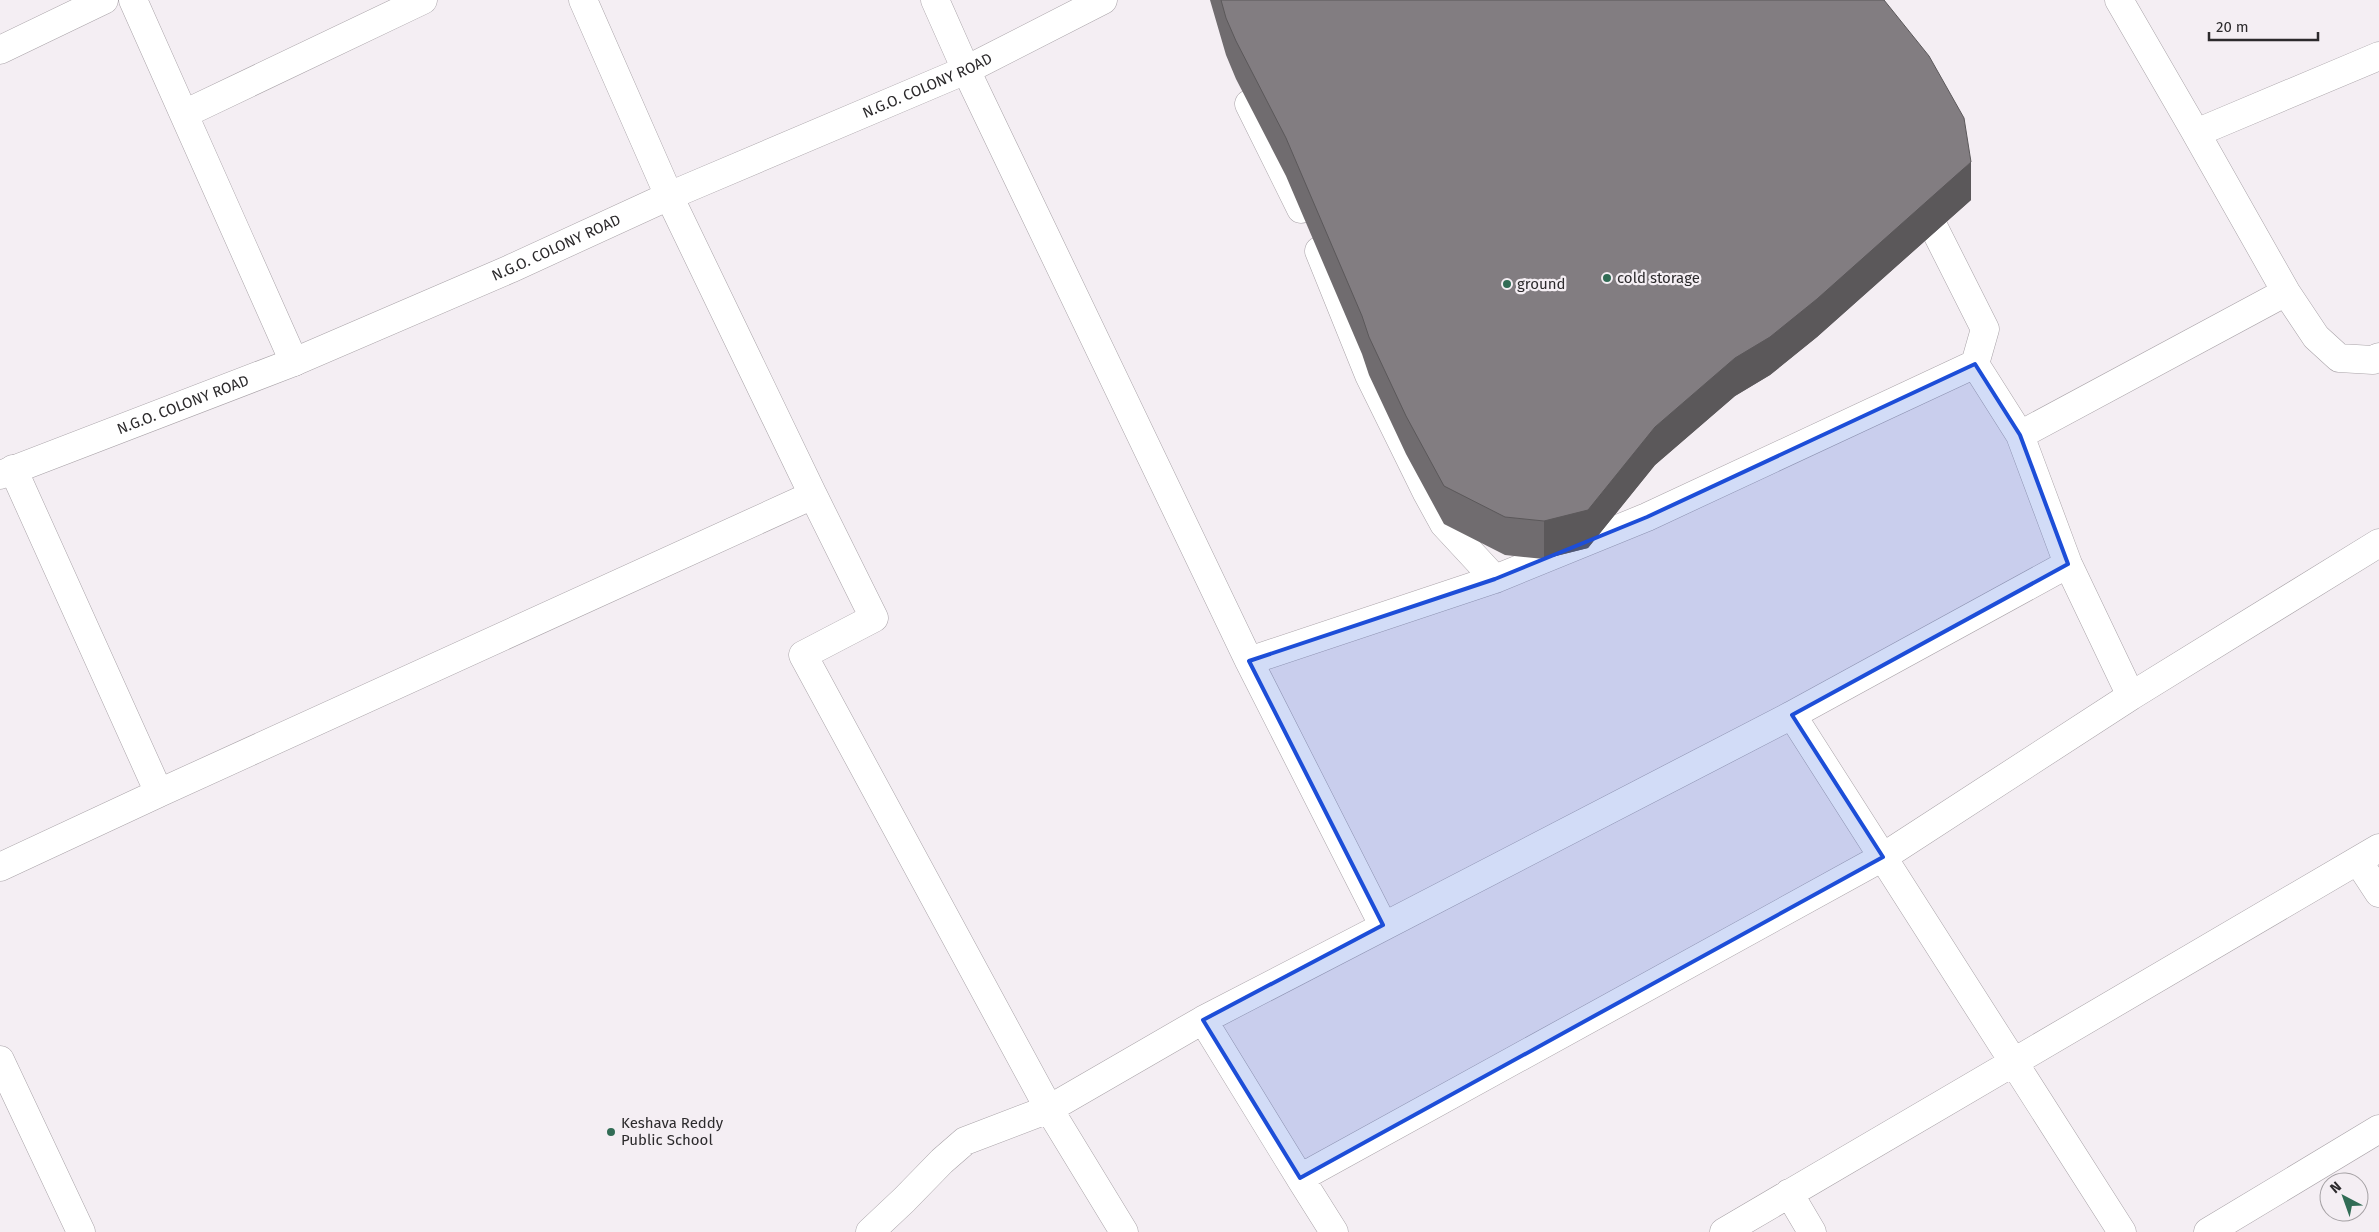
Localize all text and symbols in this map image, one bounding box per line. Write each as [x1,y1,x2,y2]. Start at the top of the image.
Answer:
scale bar [2209,10,2318,42]
text: 20 m [2216,18,2249,36]
street label: N.G.O. COLONY ROAD [860,49,995,122]
street label: N.G.O. COLONY ROAD [489,210,623,285]
place label: cold storage [1617,269,1700,287]
marker: cold storage [1601,272,1613,284]
place label: ground [1517,275,1565,293]
marker: ground [1501,278,1513,290]
street label: N.G.O. COLONY ROAD [115,371,251,438]
place label: Keshava Reddy Public School [621,1114,724,1149]
marker: Keshava Reddy Public School [605,1126,617,1138]
north arrow [2319,1172,2369,1222]
text: N [2327,1178,2345,1197]

